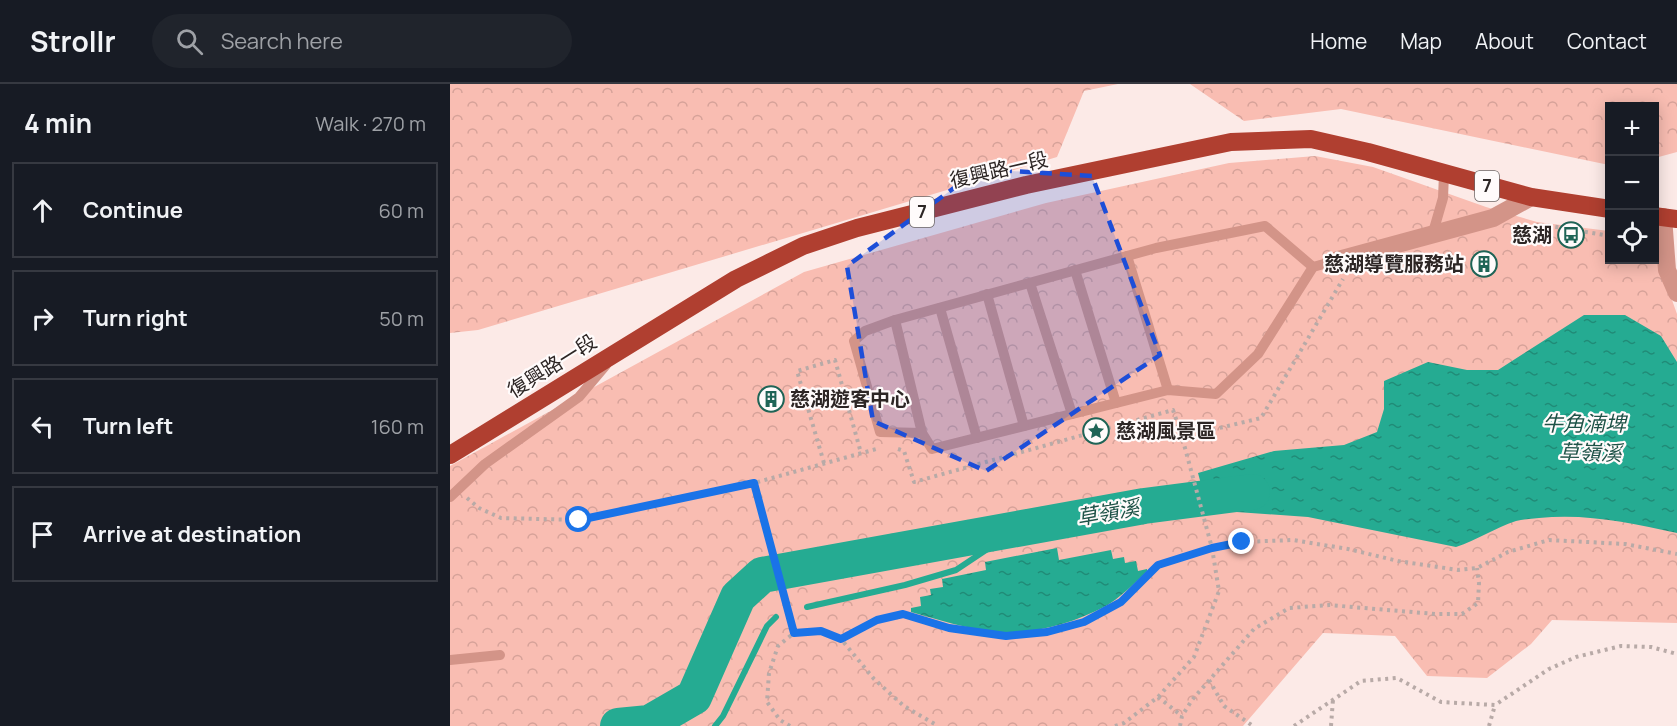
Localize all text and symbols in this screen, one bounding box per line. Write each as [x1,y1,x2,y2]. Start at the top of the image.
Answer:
search box [152,14,572,68]
text: Strollr [30,22,116,60]
icon: search [173,25,206,58]
text: Search here [221,26,343,56]
text: Home [1310,27,1367,55]
text: Map [1400,27,1442,55]
text: About [1475,27,1534,55]
text: Contact [1567,27,1647,55]
map controls [1605,102,1659,264]
button: + [1605,102,1659,156]
text: 4 min [24,105,92,141]
text: Walk · 270 m [315,110,426,137]
street label: 復興路一段 [947,145,1051,194]
button: − [1605,156,1659,210]
road number: 7 [1475,171,1499,201]
icon: ahead [26,194,59,227]
text: Continue [83,195,183,225]
text: 60 m [378,197,424,224]
road number: 7 [910,197,934,227]
button: locate [1605,210,1659,264]
bus stop icon: 慈湖 [1556,220,1586,250]
place label: 慈湖 [1512,221,1552,248]
building icon: 慈湖導覽服務站 [1469,249,1499,279]
place label: 慈湖導覽服務站 [1324,250,1464,277]
icon: right [26,302,59,335]
text: Turn right [83,303,188,333]
text: 50 m [379,305,424,332]
street label: 復興路一段 [502,328,601,404]
building icon: 慈湖遊客中心 [756,384,786,414]
place label: 慈湖遊客中心 [790,385,910,412]
water label: 牛角湳埤 [1542,409,1629,437]
icon: left [26,410,59,443]
text: Turn left [83,411,173,441]
text: 160 m [371,413,424,440]
place icon: 慈湖風景區 [1081,416,1111,446]
place label: 慈湖風景區 [1116,417,1216,444]
water label: 草嶺溪 [1558,437,1625,467]
water label: 草嶺溪 [1074,492,1144,531]
route start [565,506,591,532]
icon: arrive [26,518,59,551]
text: Arrive at destination [83,519,301,549]
route end [1228,528,1254,554]

